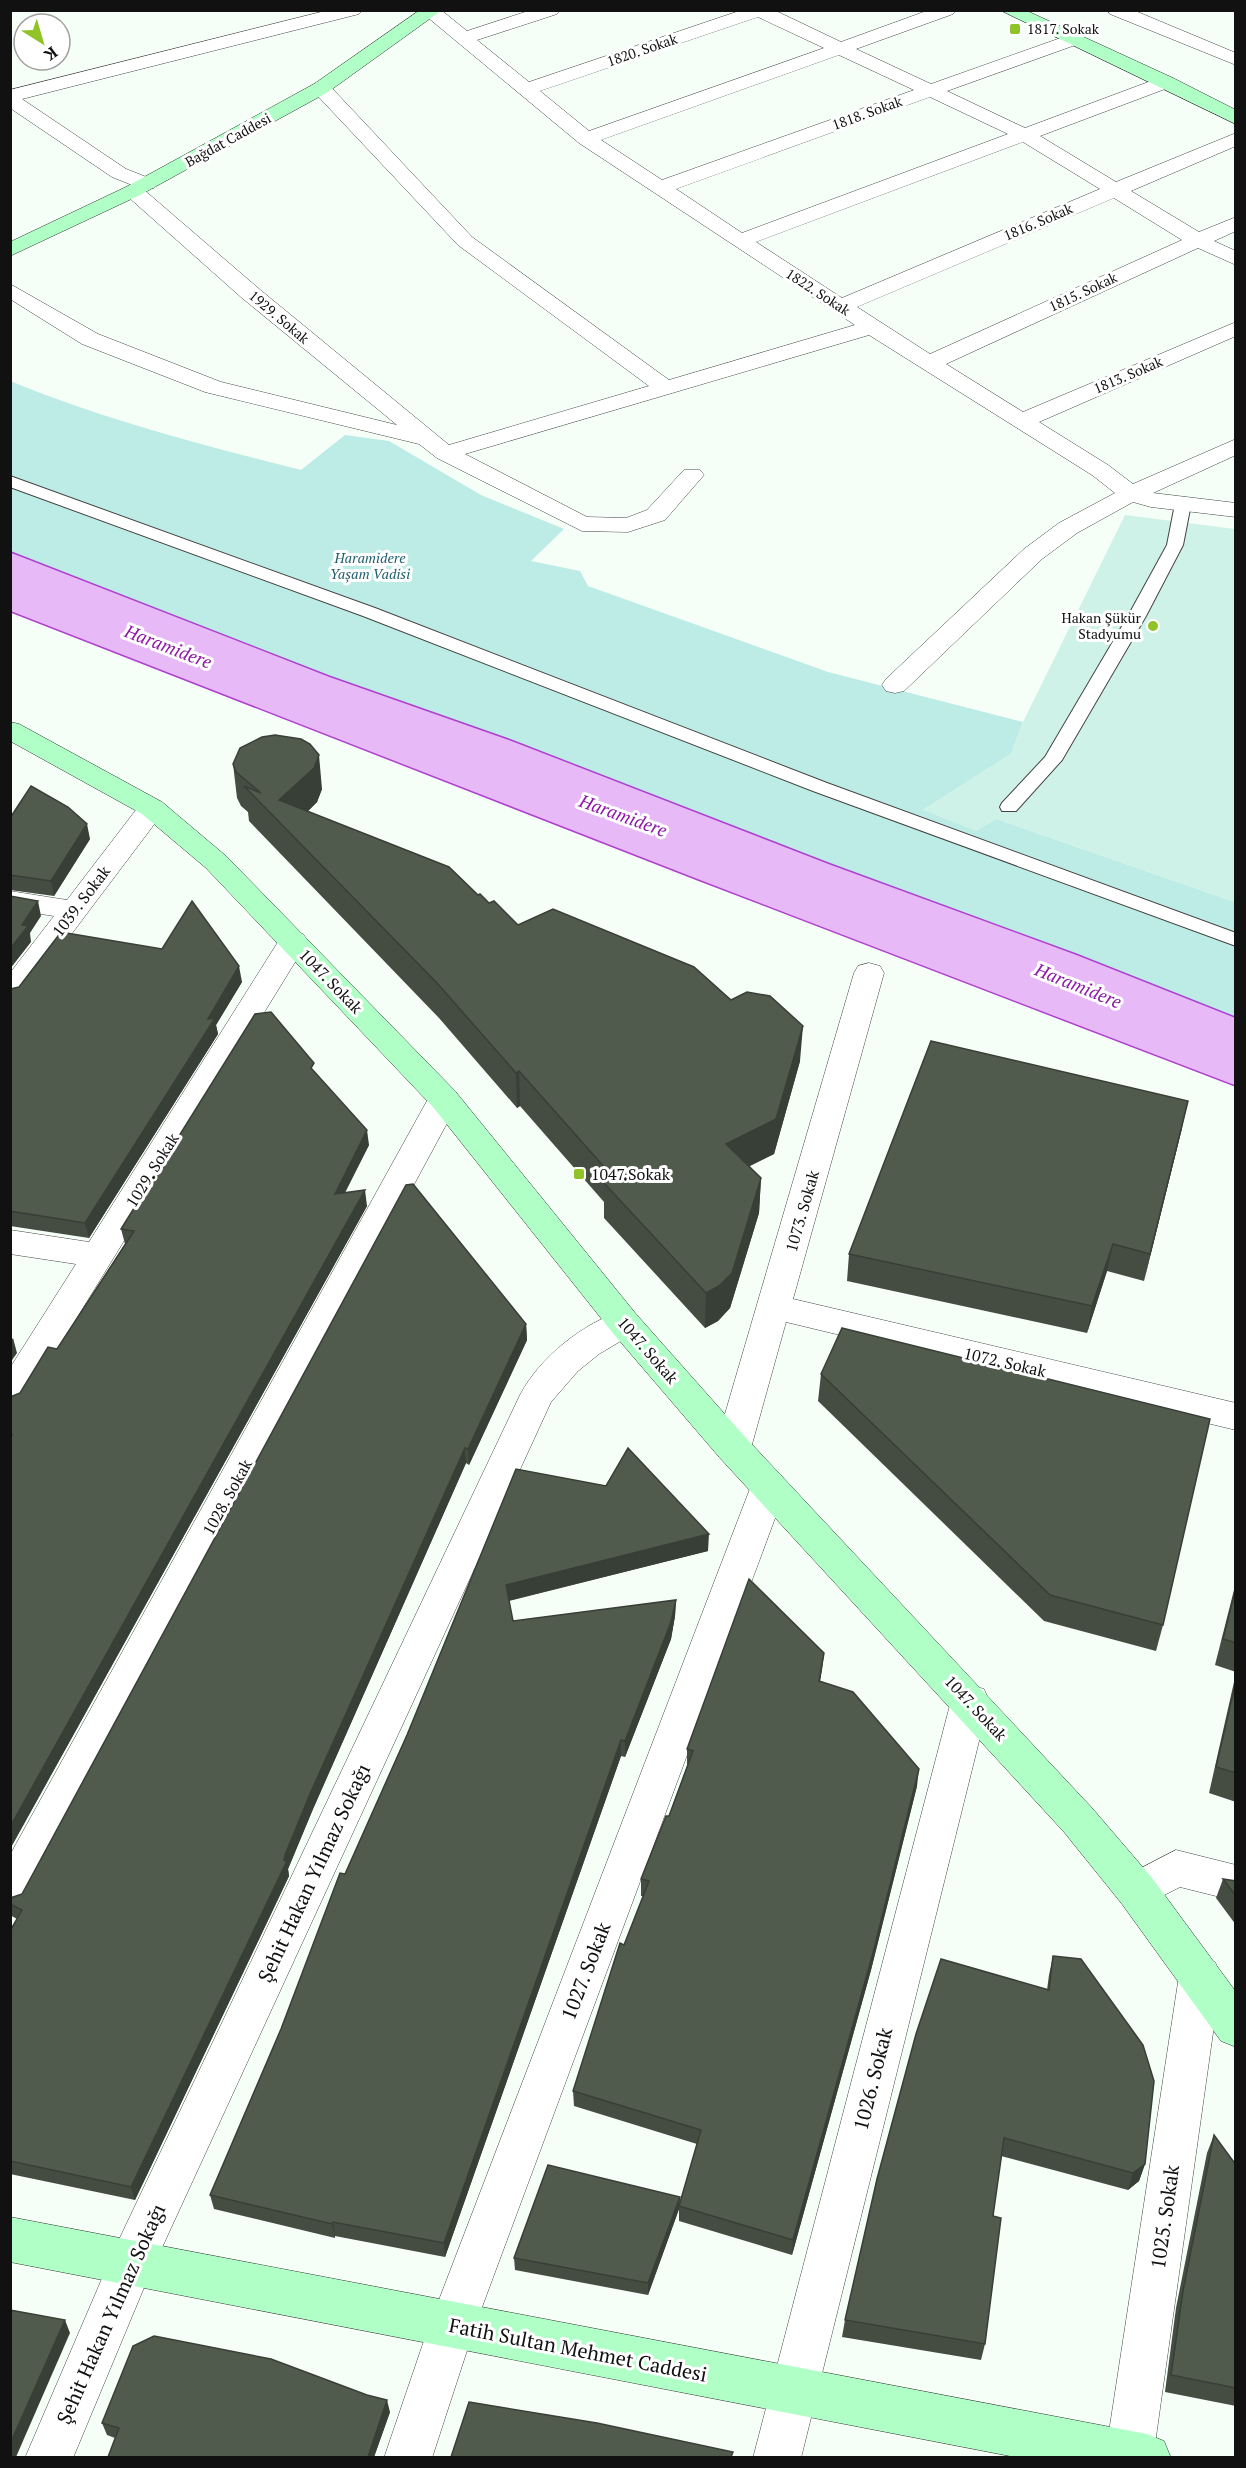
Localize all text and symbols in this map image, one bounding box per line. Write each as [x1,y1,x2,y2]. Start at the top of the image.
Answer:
north arrow [12,12,72,72]
place label: 1817. Sokak [1027,19,1100,38]
marker: 1817. Sokak [1008,22,1022,36]
street label: 1820. Sokak [604,28,680,70]
text: K [39,42,62,67]
street label: 1818. Sokak [829,91,905,134]
street label: Bağdat Caddesi [181,108,274,171]
street label: 1816. Sokak [1000,198,1076,245]
street label: 1822. Sokak [782,264,855,320]
street label: 1815. Sokak [1046,267,1121,316]
street label: 1929. Sokak [245,286,314,348]
street label: 1813. Sokak [1090,351,1166,398]
park label: Haramidere Yaşam Vadisi [330,548,410,583]
place label: Hakan Şükür Stadyumu [1062,608,1142,643]
water label: Haramidere [120,618,215,674]
marker: Hakan Şükür Stadyumu [1146,619,1160,633]
water label: Haramidere [575,788,670,842]
street label: 1039. Sokak [47,860,115,941]
street label: 1047. Sokak [295,944,368,1019]
water label: Haramidere [1031,956,1125,1013]
street label: 1029. Sokak [120,1128,184,1211]
place label: 1047.Sokak [591,1163,671,1185]
marker: 1047.Sokak [572,1167,586,1181]
street label: 1073. Sokak [780,1167,824,1254]
street label: 1047. Sokak [613,1312,684,1389]
street label: 1072. Sokak [962,1342,1049,1382]
street label: 1028. Sokak [197,1454,257,1539]
street label: 1047. Sokak [940,1670,1013,1746]
street label: Şehit Hakan Yılmaz Sokağı [251,1759,376,1986]
street label: 1027. Sokak [555,1917,617,2024]
street label: 1026. Sokak [847,2024,898,2133]
street label: 1025. Sokak [1144,2162,1185,2271]
street label: Şehit Hakan Yılmaz Sokağı [50,2199,171,2428]
street label: Fatih Sultan Mehmet Caddesi [447,2311,709,2388]

